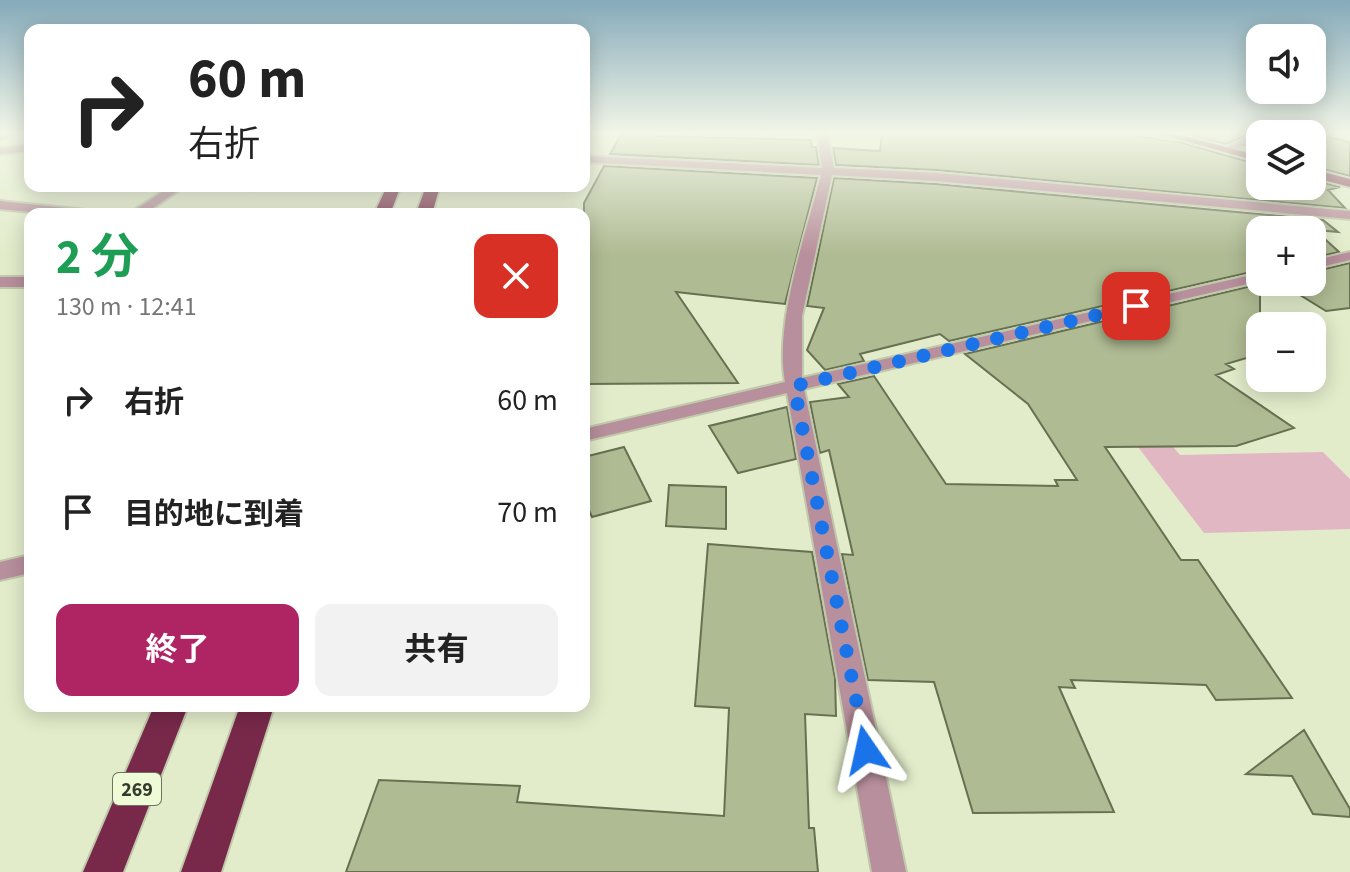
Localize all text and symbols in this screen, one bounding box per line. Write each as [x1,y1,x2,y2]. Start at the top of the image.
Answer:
map controls [1246,24,1326,392]
button: sound [1246,24,1326,104]
text: 60 m [188,40,306,119]
icon: right [56,56,160,160]
text: 右折 [188,119,260,170]
button: layers [1246,120,1326,200]
button: + [1246,216,1326,296]
text: 2 分 [56,224,139,292]
button: close [474,234,558,318]
pin [1102,272,1170,340]
icon: arrive [1114,284,1158,328]
text: 130 m · 12:41 [56,288,197,325]
button: − [1246,312,1326,392]
icon: right [56,378,100,422]
text: 60 m [497,379,558,422]
text: 右折 [124,381,184,424]
icon: arrive [56,490,100,534]
text: 70 m [497,491,558,534]
text: 目的地に到着 [124,493,304,536]
button: 終了 [56,604,299,696]
button: 共有 [315,604,558,696]
position arrow [824,708,908,792]
road number: 269 [113,773,161,805]

